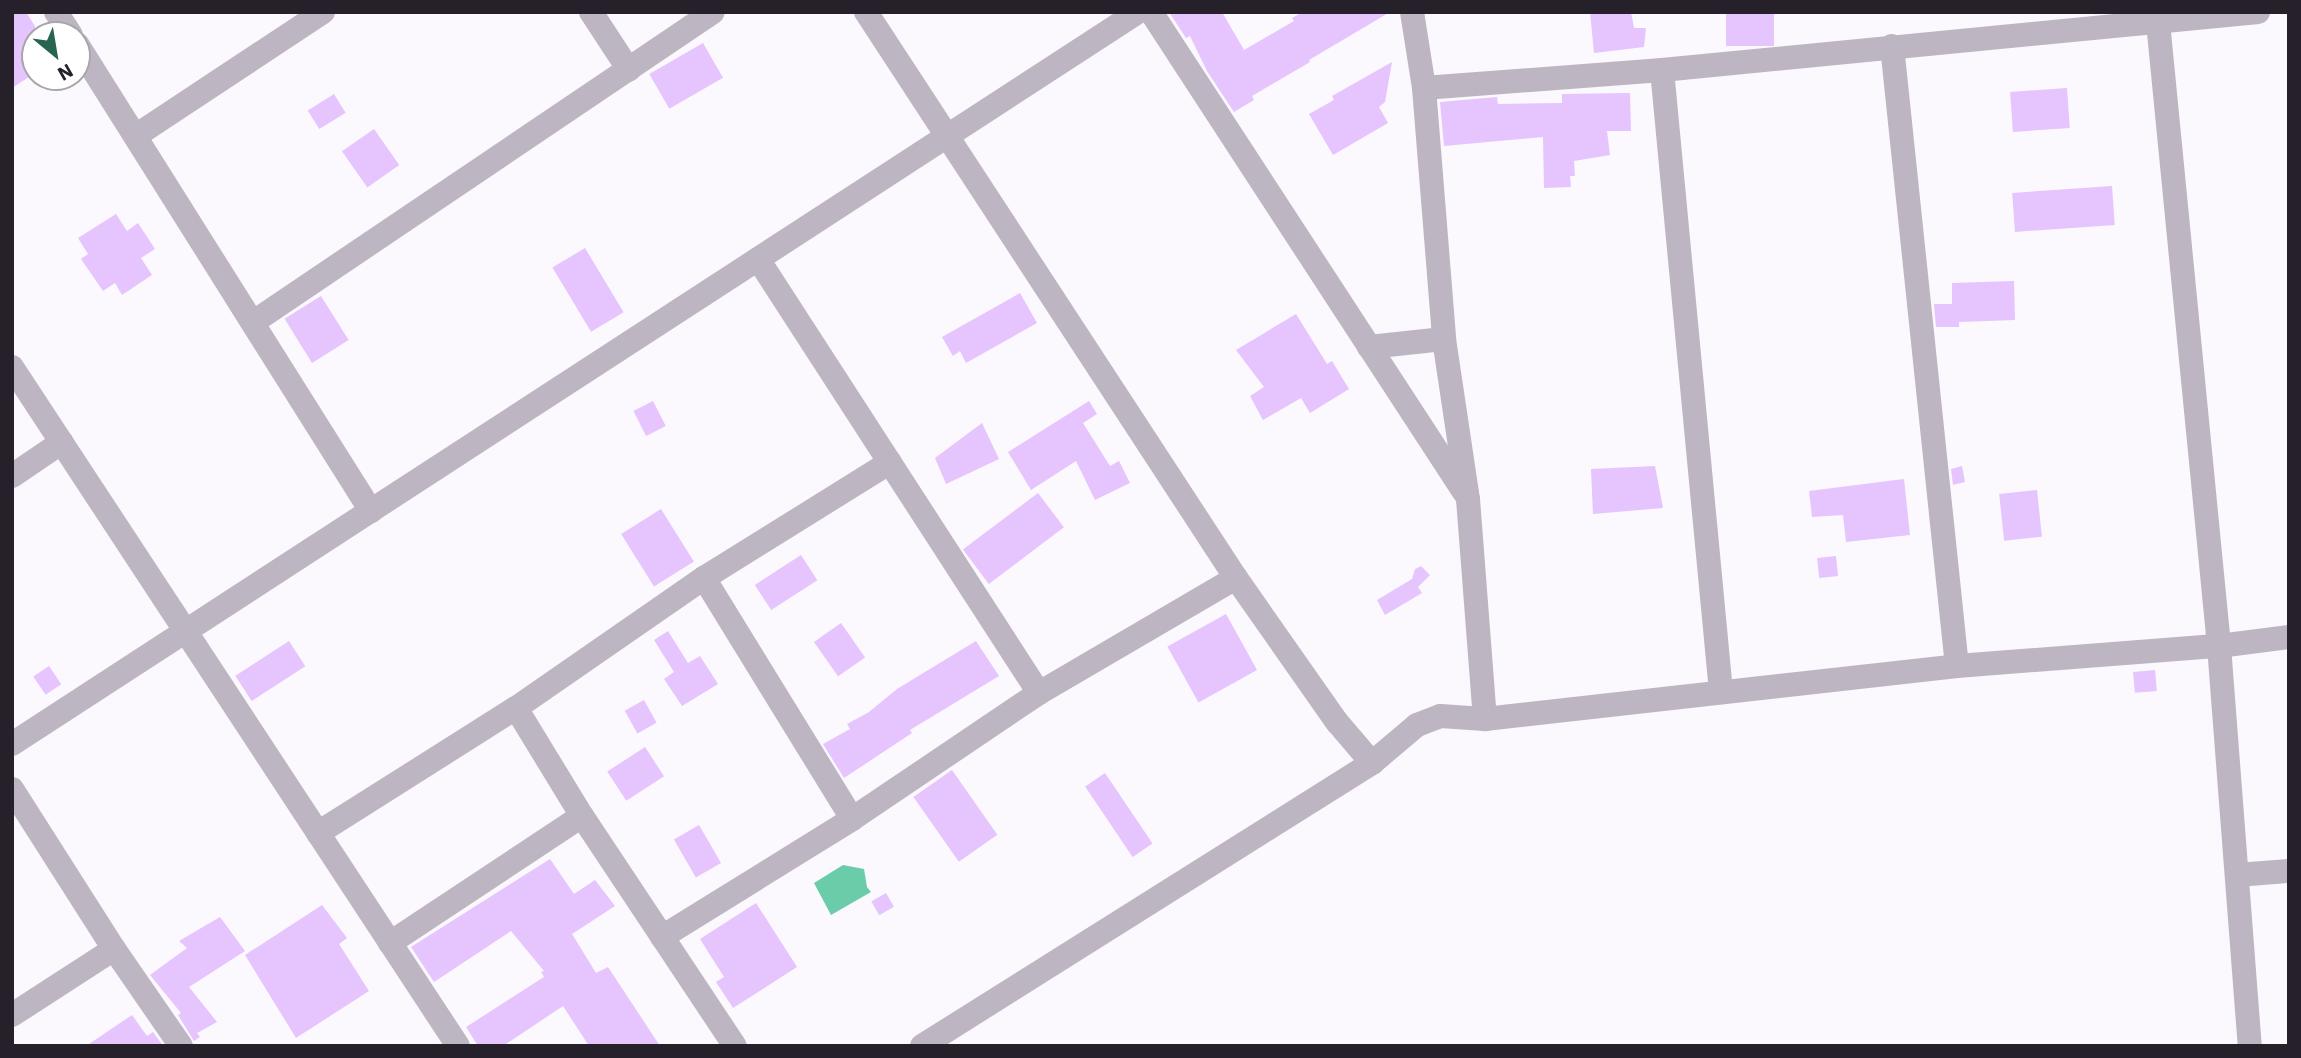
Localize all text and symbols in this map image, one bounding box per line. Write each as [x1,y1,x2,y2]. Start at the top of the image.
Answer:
north arrow [21,21,91,91]
text: N [54,59,77,86]

